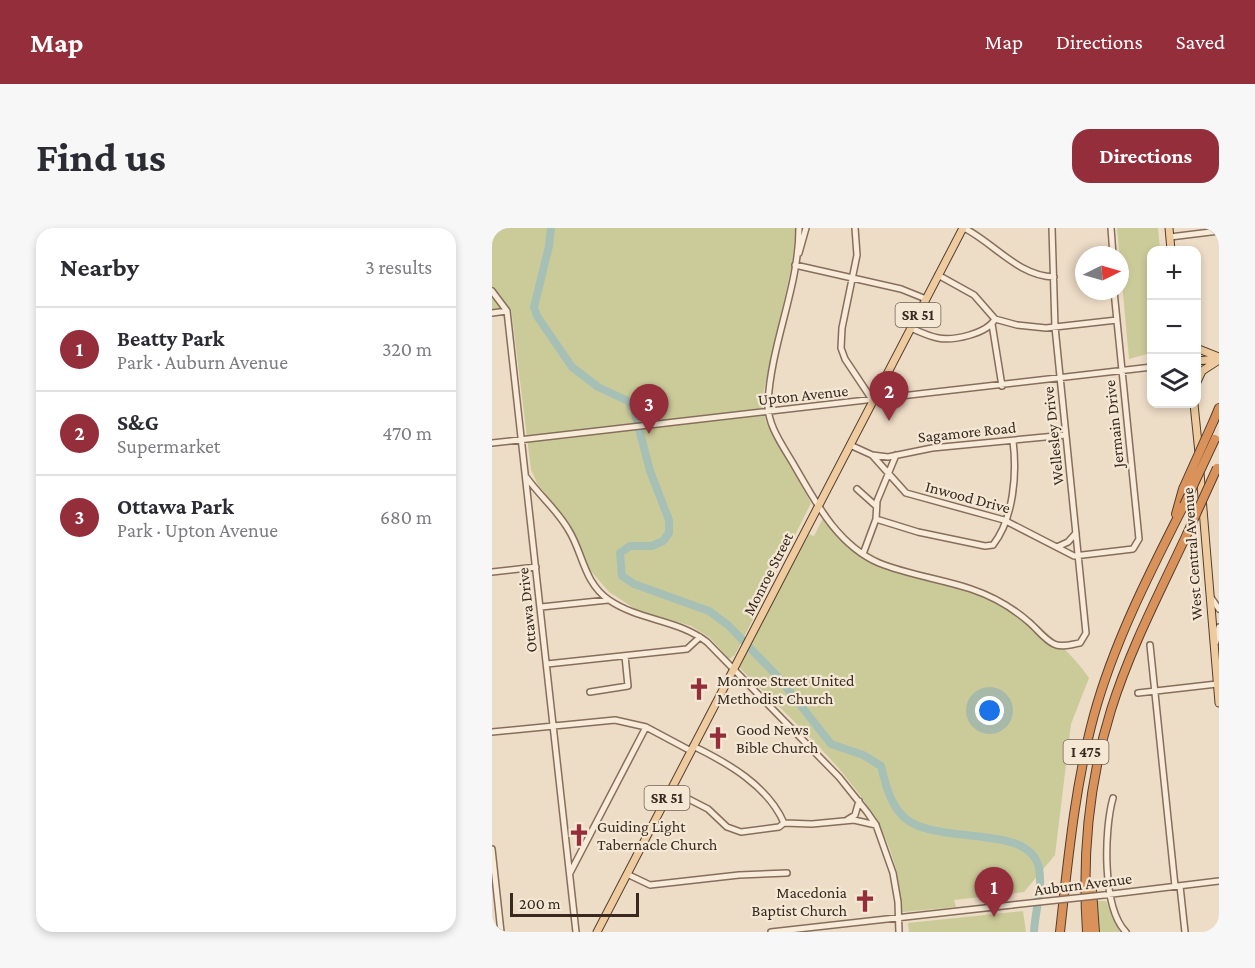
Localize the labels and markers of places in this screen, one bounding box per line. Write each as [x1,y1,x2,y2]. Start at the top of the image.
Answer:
pin: 2 [870,372,908,421]
pin: 3 [630,384,668,434]
place label: Monroe Street United Methodist Church [717,672,855,707]
church icon: Monroe Street United Methodist Church [686,676,712,702]
place label: Good News Bible Church [736,721,819,756]
church icon: Good News Bible Church [705,725,731,751]
place label: Guiding Light Tabernacle Church [597,818,718,853]
church icon: Guiding Light Tabernacle Church [566,822,592,848]
pin: 1 [974,868,1014,917]
place label: Macedonia Baptist Church [751,884,848,920]
church icon: Macedonia Baptist Church [852,888,878,914]

